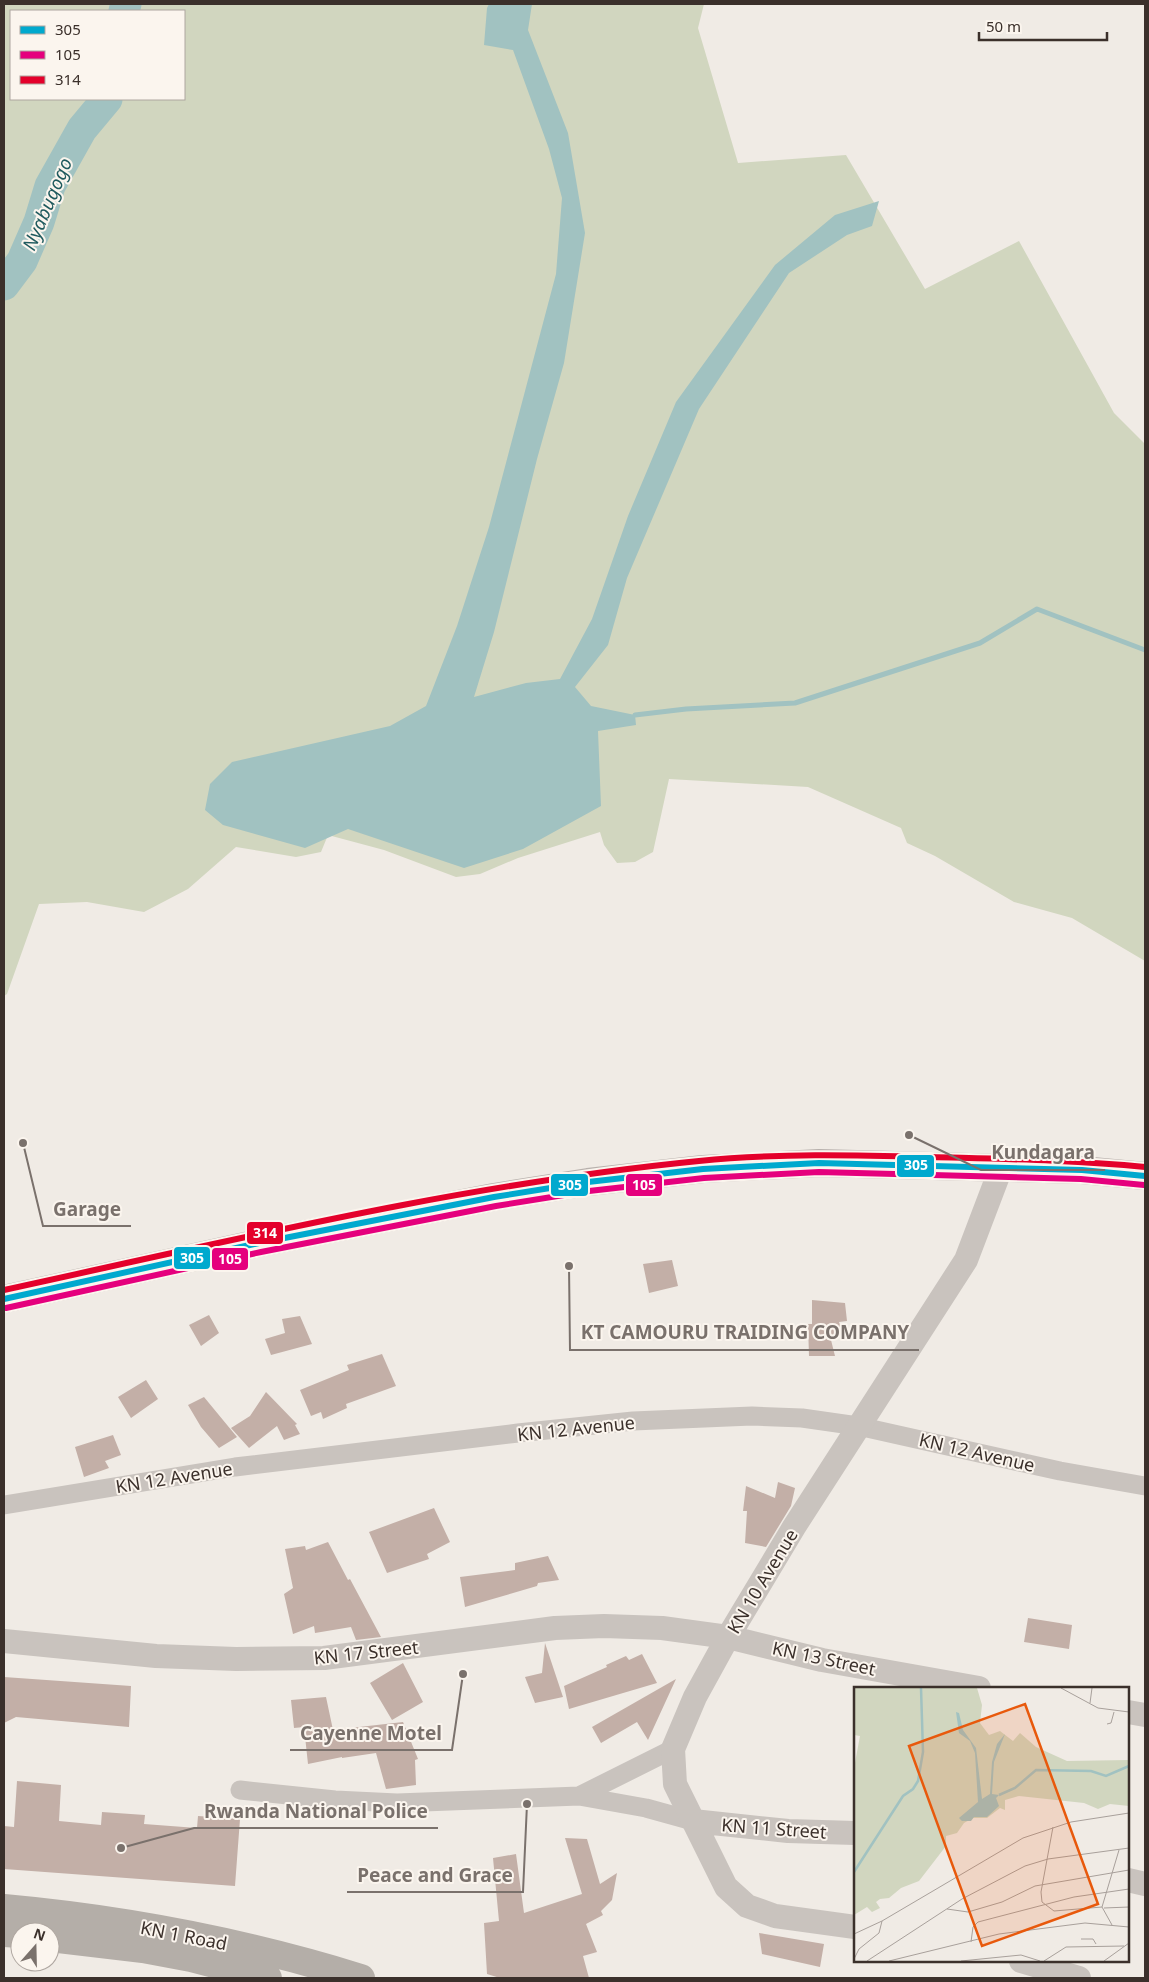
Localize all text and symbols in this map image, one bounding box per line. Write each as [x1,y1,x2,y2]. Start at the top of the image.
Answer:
legend [10,10,185,100]
scale bar [979,10,1106,42]
text: 50 m [986,16,1021,36]
text: 305 [55,19,81,39]
text: 105 [55,44,81,64]
text: 314 [55,69,81,89]
water label: Nyabugogo [16,154,78,254]
callout: Kundagara [981,1136,1105,1170]
text: Kundagara [991,1139,1095,1165]
line badge: 305 [896,1154,935,1178]
text: 305 [904,1155,928,1174]
line badge: 305 [550,1173,589,1197]
line badge: 105 [625,1173,663,1197]
text: 305 [558,1175,582,1194]
text: 105 [632,1175,656,1194]
callout: Garage [43,1192,131,1226]
text: Garage [53,1196,121,1222]
line badge: 314 [246,1221,284,1245]
text: 314 [253,1223,277,1242]
line badge: 305 [173,1246,211,1270]
line badge: 105 [211,1247,249,1271]
text: 305 [180,1248,204,1267]
text: 105 [218,1249,242,1268]
callout: KT CAMOURU TRAIDING COMPANY [570,1316,919,1350]
text: KT CAMOURU TRAIDING COMPANY [581,1319,909,1345]
street label: KN 12 Avenue [516,1410,636,1446]
street label: KN 12 Avenue [917,1427,1037,1477]
street label: KN 12 Avenue [114,1456,234,1498]
street label: KN 10 Avenue [721,1524,803,1638]
street label: KN 17 Street [313,1635,420,1669]
street label: KN 13 Street [770,1635,878,1681]
inset map [854,1687,1129,1962]
callout: Cayenne Motel [290,1716,452,1750]
text: Cayenne Motel [300,1720,442,1746]
callout: Rwanda National Police [194,1794,438,1828]
text: Rwanda National Police [204,1798,428,1824]
street label: KN 11 Street [721,1812,828,1844]
callout: Peace and Grace [347,1858,523,1892]
text: Peace and Grace [357,1862,513,1888]
street label: KN 1 Road [139,1915,229,1955]
north arrow [10,1922,60,1972]
text: N [31,1923,48,1945]

